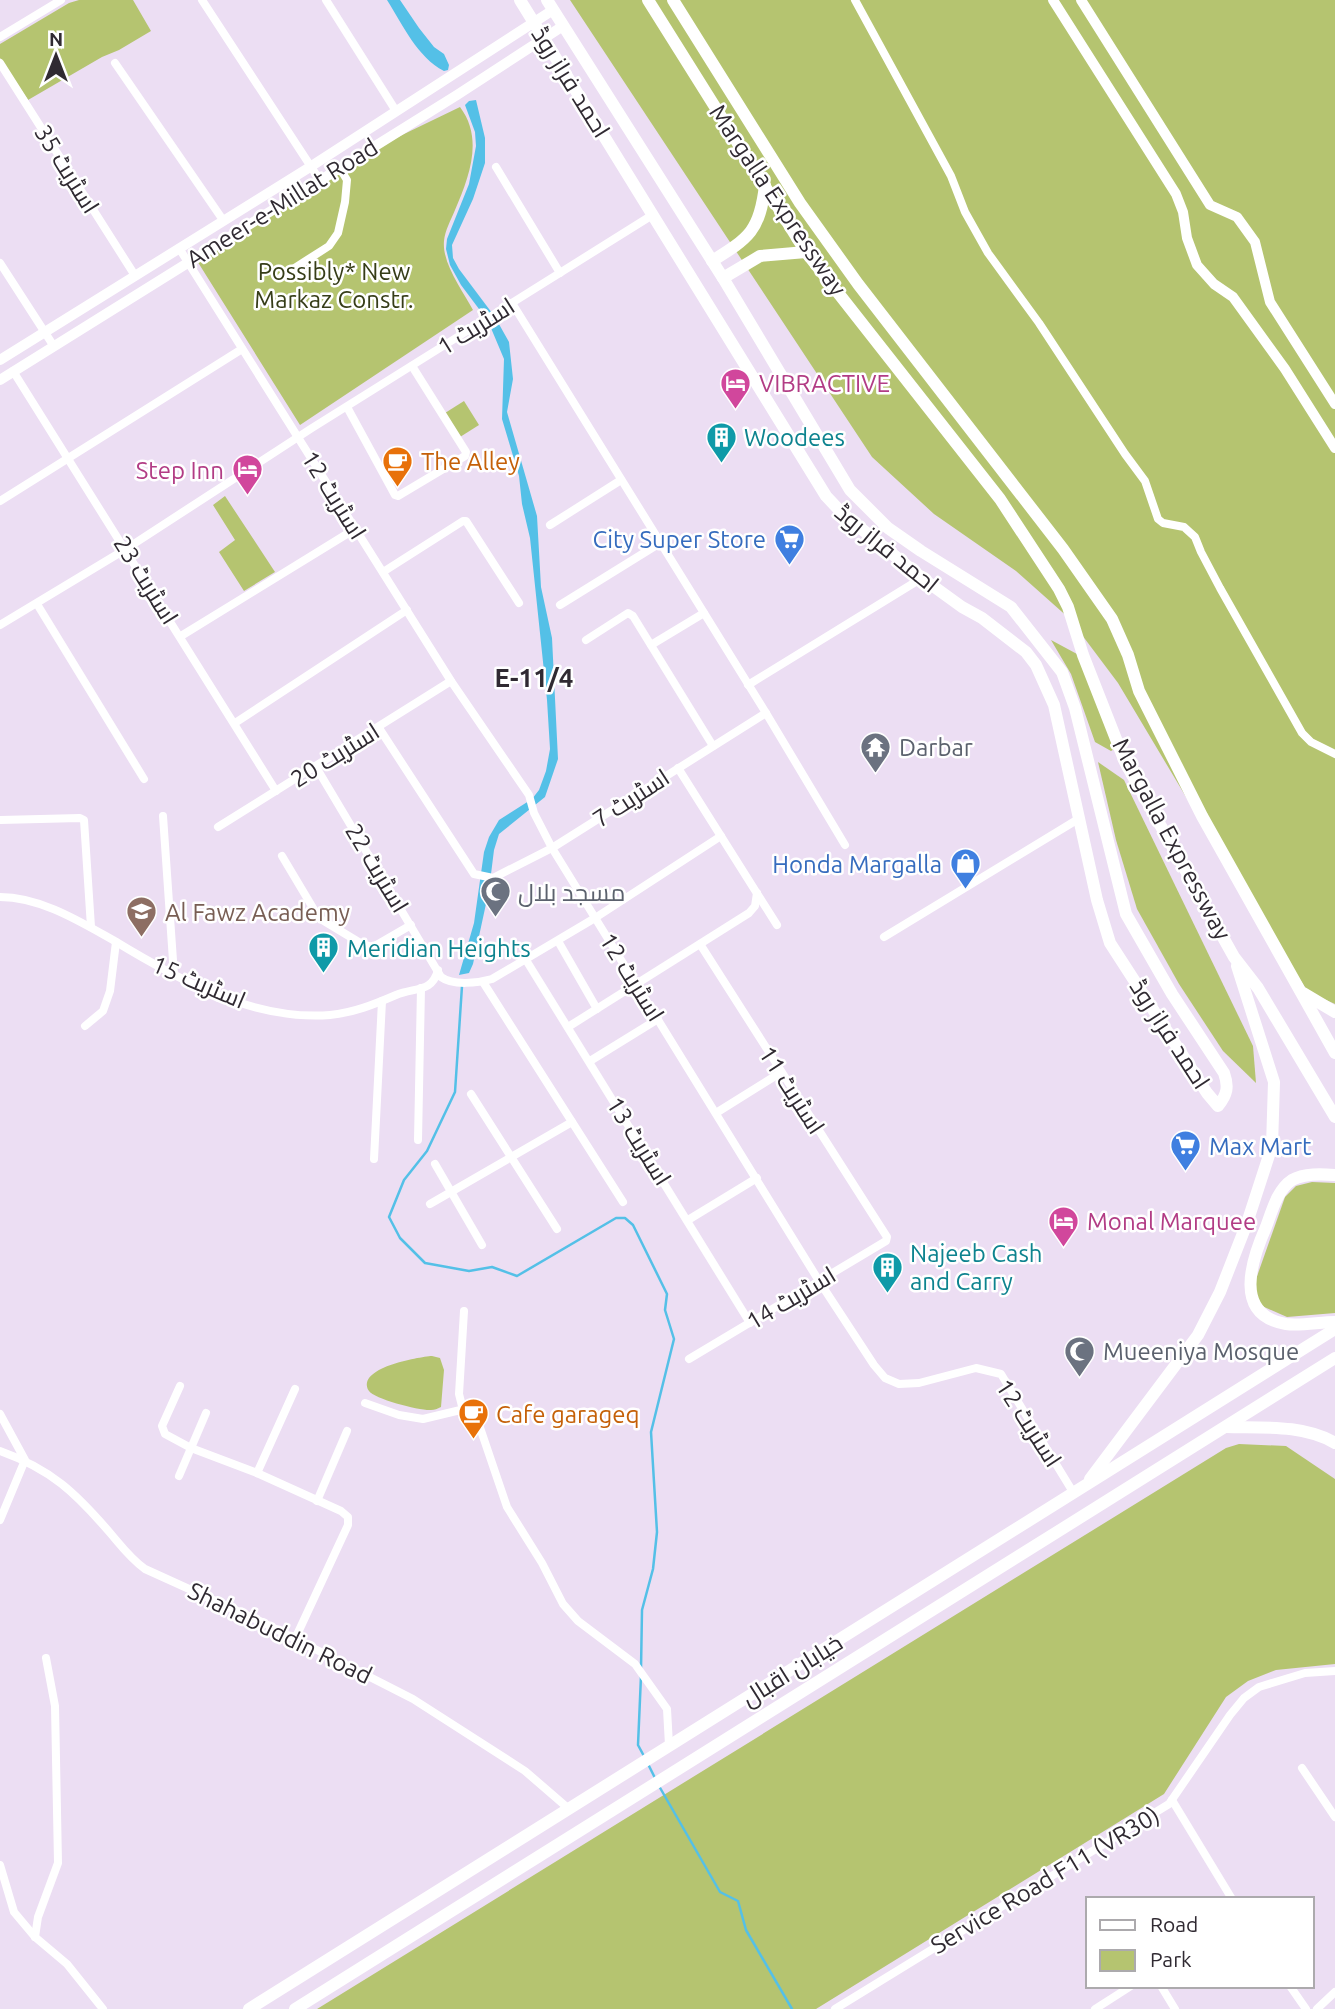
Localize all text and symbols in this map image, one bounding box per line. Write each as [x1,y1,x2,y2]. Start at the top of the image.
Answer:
north arrow [21,21,91,91]
street label: احمد فراز روڈ [526,22,616,142]
text: N [49,28,63,50]
street label: Margalla Expressway [704,99,852,301]
street label: اسٹریٹ 35 [29,120,105,218]
street label: Ameer-e-Millat Road [181,133,383,273]
park label: Possibly* New Markaz Constr. [254,258,414,313]
street label: اسٹریٹ 1 [433,292,519,360]
hotel icon: VIBRACTIVE [719,366,753,410]
place label: VIBRACTIVE [759,370,890,397]
building icon: Woodees [704,420,738,464]
place label: Woodees [744,424,845,451]
cafe icon: The Alley [381,444,415,488]
street label: اسٹریٹ 12 [296,446,372,544]
place label: The Alley [421,448,520,475]
hotel icon: Step Inn [230,453,264,497]
place label: Step Inn [136,457,224,484]
street label: احمد فراز روڈ [830,498,944,598]
supermarket icon: City Super Store [772,522,806,566]
place label: City Super Store [592,526,766,553]
street label: اسٹریٹ 23 [108,531,184,629]
district label: E-11/4 [495,663,573,692]
street label: اسٹریٹ 20 [286,717,384,793]
temple icon: Darbar [859,730,893,774]
place label: Darbar [899,734,973,761]
street label: Margalla Expressway [1107,734,1237,945]
street label: اسٹریٹ 7 [588,763,674,833]
street label: اسٹریٹ 22 [340,819,414,917]
shop icon: Honda Margalla [948,847,982,891]
place label: Honda Margalla [772,851,942,878]
mosque icon: مسجد بلال [478,875,512,919]
place label: مسجد بلال [518,879,625,907]
school or university icon: Al Fawz Academy [125,895,159,939]
place label: Al Fawz Academy [165,899,351,926]
street label: اسٹریٹ 12 [594,928,670,1026]
building icon: Meridian Heights [307,931,341,975]
place label: Meridian Heights [347,935,531,962]
street label: اسٹریٹ 15 [148,950,250,1014]
street label: احمد فراز روڈ [1125,974,1215,1094]
street label: اسٹریٹ 11 [754,1041,830,1139]
street label: اسٹریٹ 13 [601,1092,677,1190]
supermarket icon: Max Mart [1169,1129,1203,1173]
place label: Max Mart [1209,1133,1312,1160]
hotel icon: Monal Marquee [1047,1204,1081,1248]
place label: Monal Marquee [1087,1208,1256,1235]
place label: Najeeb Cash and Carry [910,1240,1043,1295]
building icon: Najeeb Cash and Carry [870,1250,904,1294]
street label: اسٹریٹ 14 [742,1261,840,1335]
mosque icon: Mueeniya Mosque [1063,1334,1097,1378]
place label: Mueeniya Mosque [1103,1338,1299,1365]
street label: اسٹریٹ 12 [991,1374,1067,1472]
cafe icon: Cafe garageq [456,1397,490,1441]
place label: Cafe garageq [496,1401,640,1428]
street label: Shahabuddin Road [184,1577,376,1689]
street label: خیابان اقبال [737,1628,848,1712]
street label: Service Road F11 (VR30) [926,1801,1164,1959]
legend [1086,1897,1314,1988]
text: Road [1150,1912,1198,1936]
text: Park [1150,1947,1192,1971]

